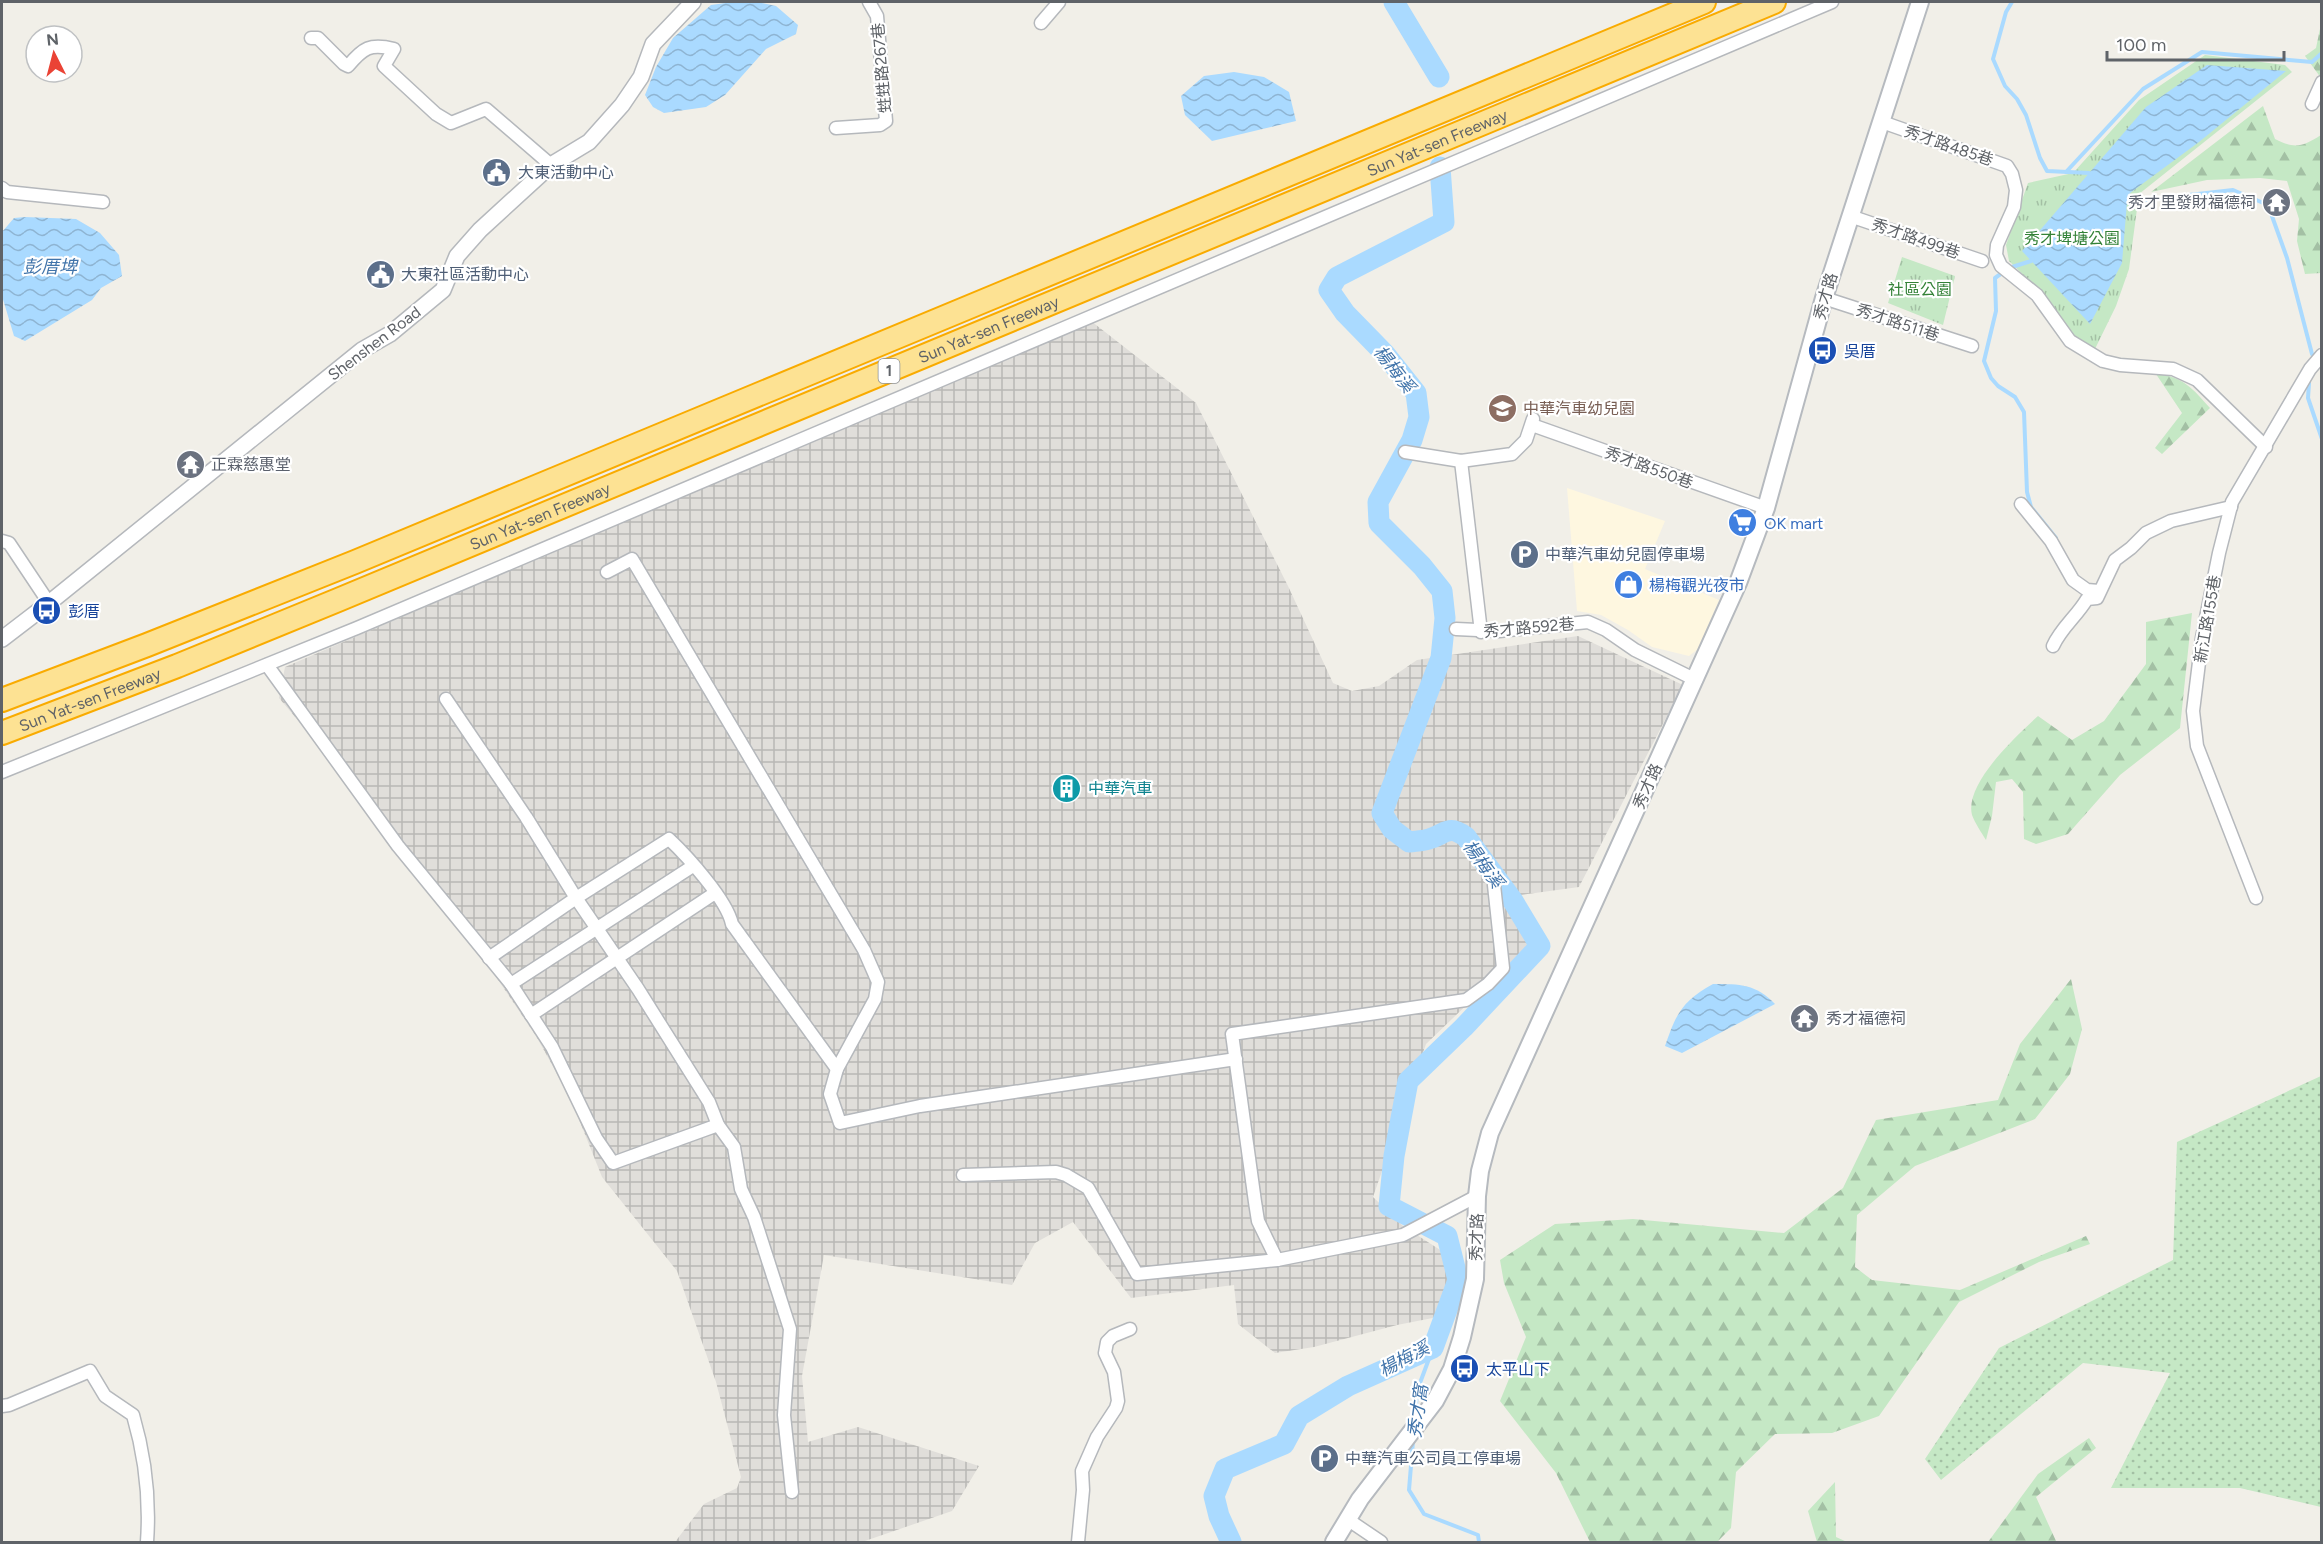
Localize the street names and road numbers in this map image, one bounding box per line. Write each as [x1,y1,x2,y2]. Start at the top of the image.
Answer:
street label: 甡甡路267巷 [868,22,895,114]
street label: Sun Yat-sen Freeway [1364,105,1511,180]
street label: 秀才路485巷 [1902,121,1996,170]
street label: 秀才路499巷 [1869,215,1962,262]
street label: 秀才路 [1810,270,1841,322]
street label: Sun Yat-sen Freeway [916,292,1062,367]
street label: 秀才路511巷 [1854,300,1942,345]
street label: Shenshen Road [324,302,424,384]
road number: 1 [878,359,900,383]
street label: 秀才路550巷 [1602,443,1696,492]
street label: Sun Yat-sen Freeway [467,479,614,554]
street label: 新江路155巷 [2190,574,2225,665]
street label: 秀才路592巷 [1483,614,1575,641]
street label: Sun Yat-sen Freeway [16,664,164,736]
street label: 秀才路 [1629,760,1666,812]
street label: 秀才路 [1466,1213,1487,1261]

